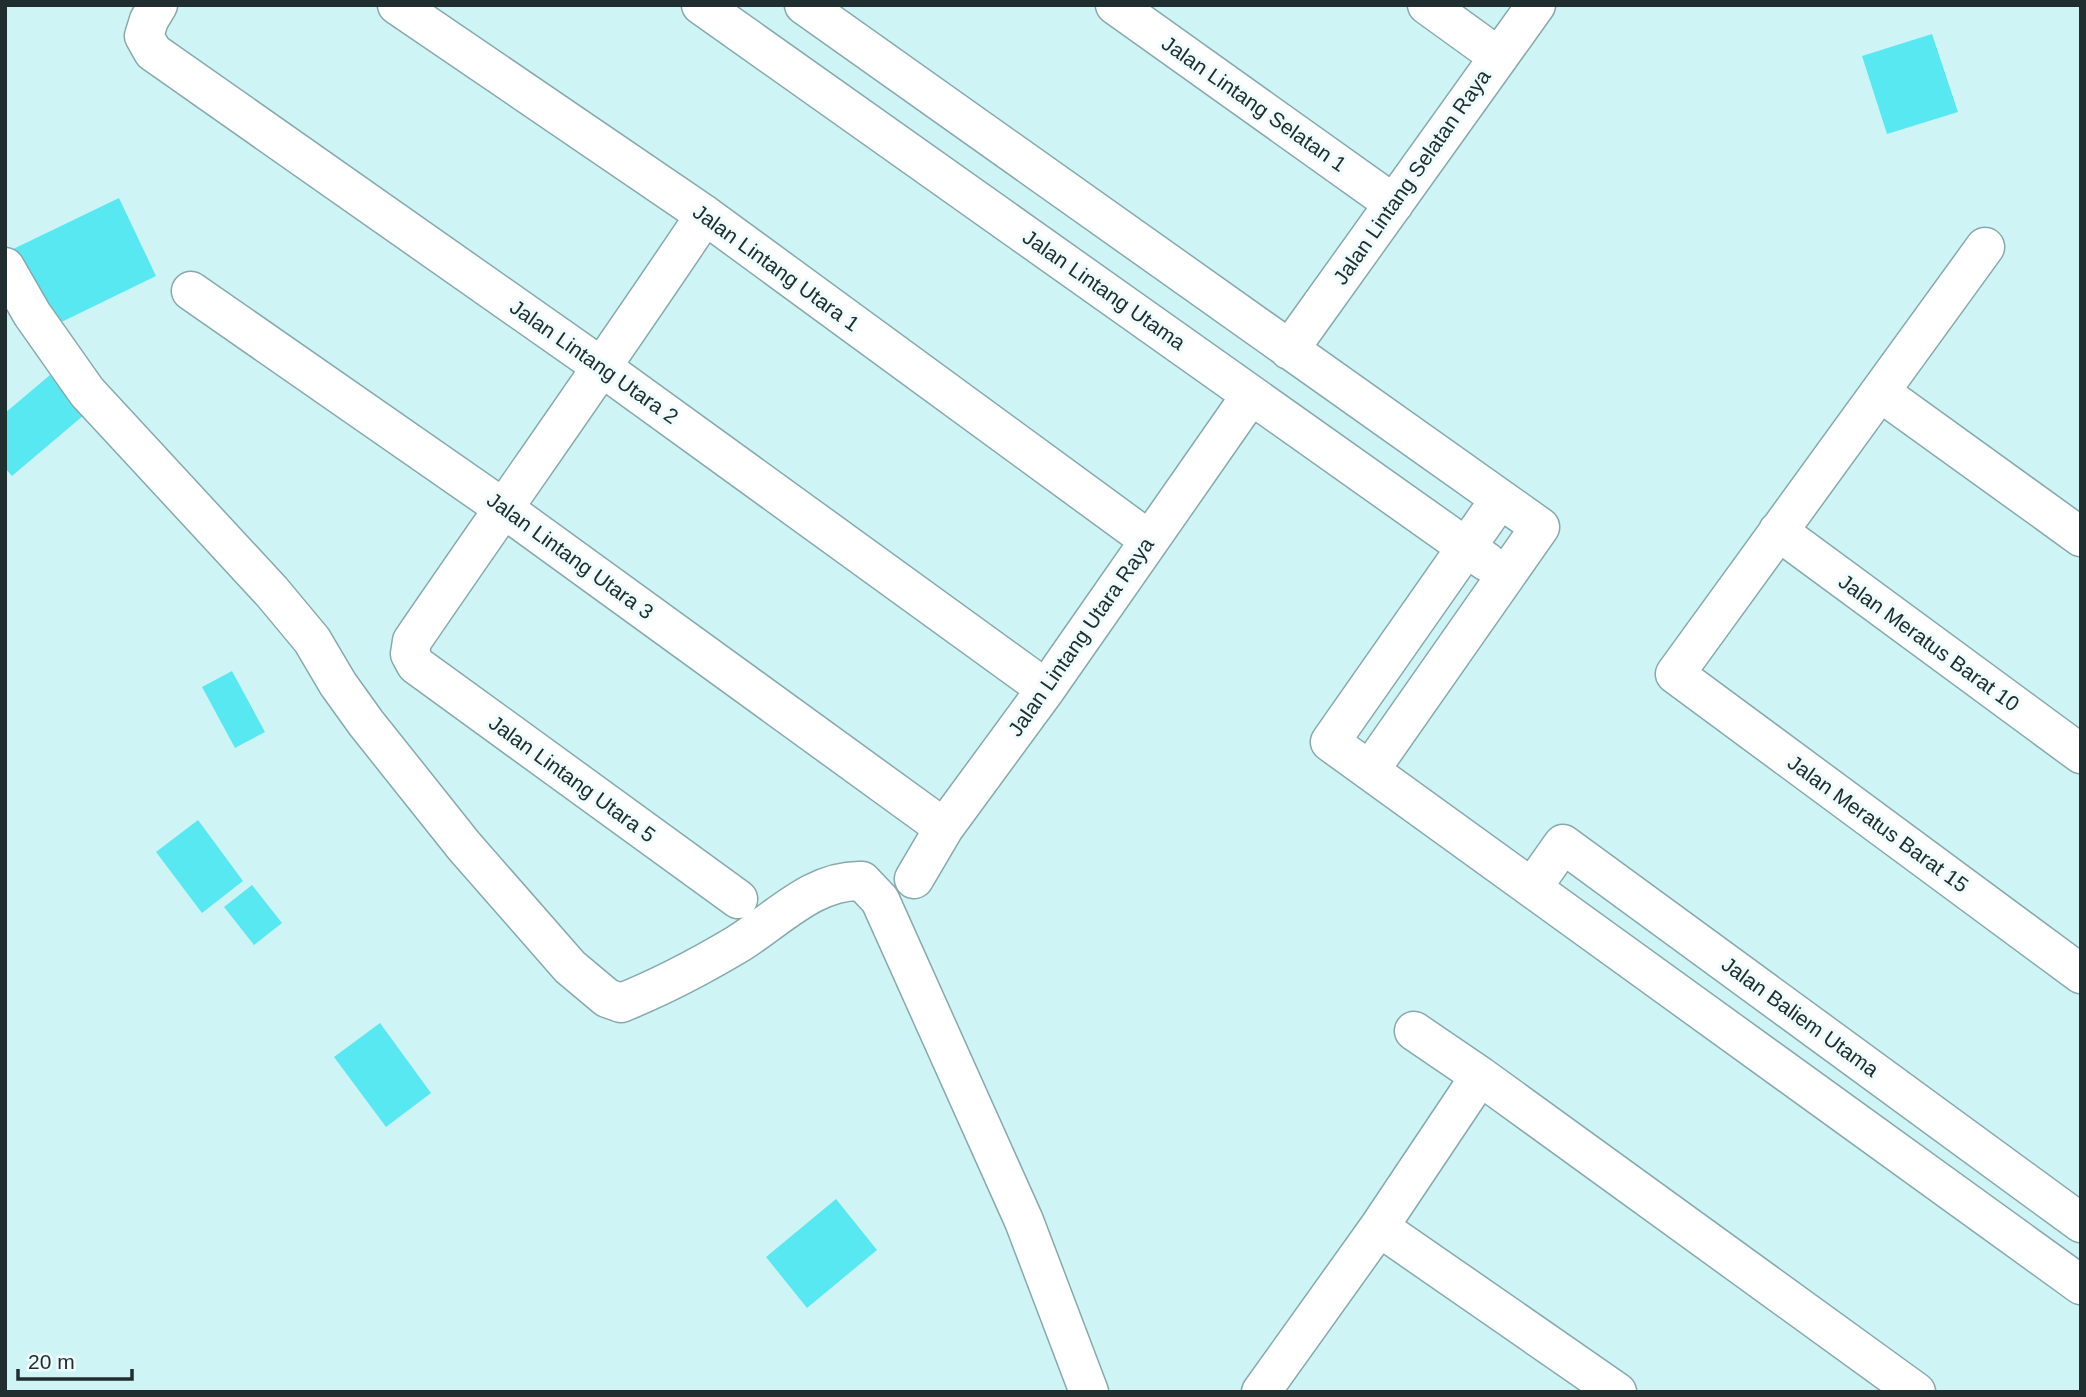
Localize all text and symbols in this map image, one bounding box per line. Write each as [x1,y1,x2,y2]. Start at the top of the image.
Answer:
street label: Jalan Lintang Selatan 1 [1158,31,1351,176]
street label: Jalan Lintang Selatan Raya [1329,65,1495,289]
street label: Jalan Lintang Utara 1 [689,200,864,336]
street label: Jalan Lintang Utama [1019,225,1190,354]
street label: Jalan Lintang Utara 2 [506,295,683,428]
street label: Jalan Lintang Utara 3 [483,488,658,624]
street label: Jalan Lintang Utara Raya [1003,533,1158,740]
street label: Jalan Meratus Barat 10 [1835,569,2024,716]
street label: Jalan Lintang Utara 5 [485,711,660,847]
street label: Jalan Meratus Barat 15 [1784,750,1973,897]
street label: Jalan Baliem Utama [1718,952,1883,1081]
scale bar [18,1338,131,1382]
text: 20 m [28,1350,75,1373]

